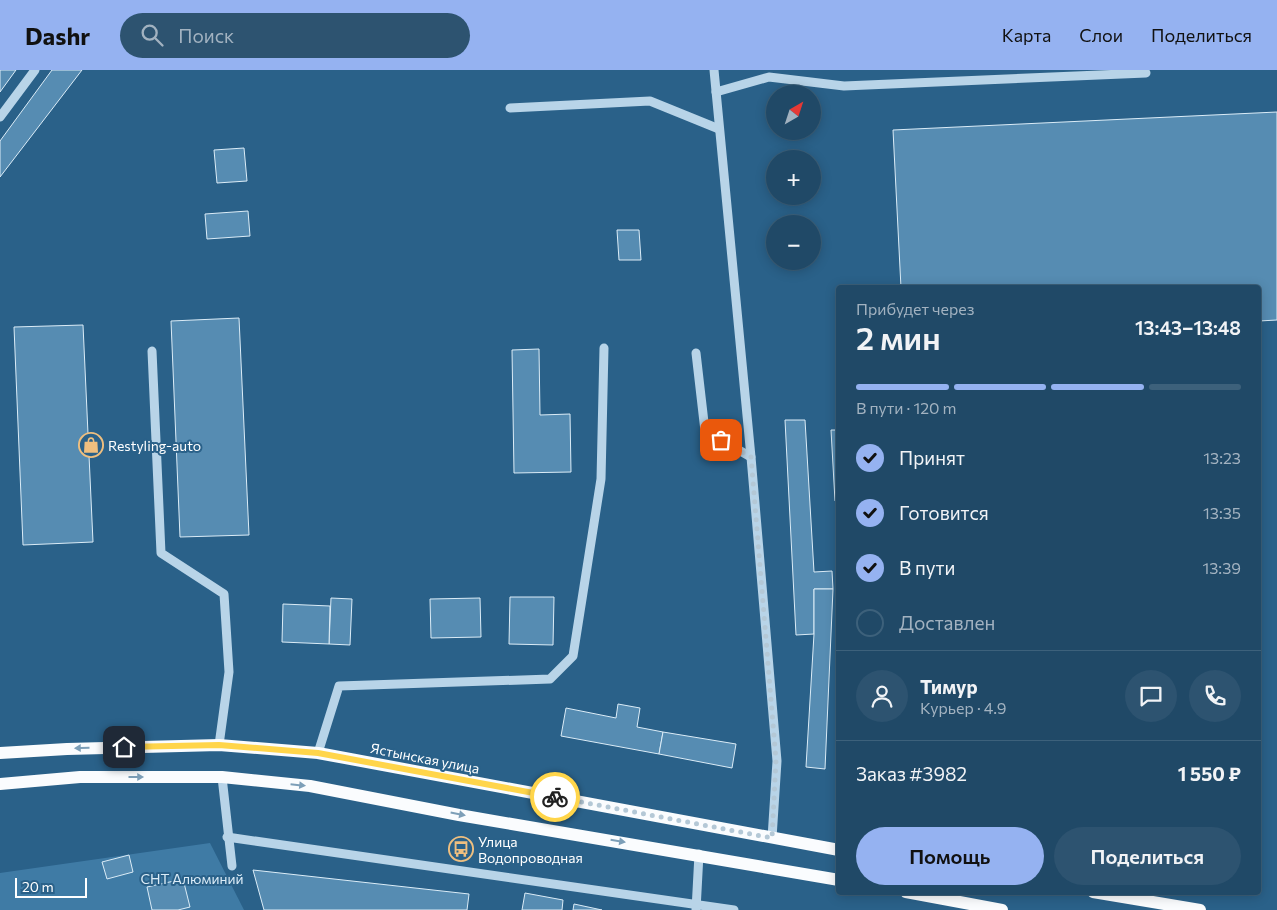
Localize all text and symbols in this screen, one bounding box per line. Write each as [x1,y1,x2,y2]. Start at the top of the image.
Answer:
search box [120,13,470,58]
text: Dashr [25,21,90,50]
icon: search [138,21,166,49]
text: Поиск [178,24,234,47]
text: Карта [1002,24,1051,46]
text: Слои [1079,24,1123,46]
text: Поделиться [1151,24,1252,46]
north arrow [766,85,821,140]
map controls [766,85,821,270]
button: + [766,150,821,205]
button: − [766,215,821,270]
text: Прибудет через [856,299,975,318]
text: 13:43–13:48 [1135,316,1241,339]
text: 2 мин [856,317,941,357]
text: В пути · 120 m [856,398,957,417]
pin [700,419,742,461]
icon: bag [707,426,735,454]
shop icon: Restyling-auto [78,432,104,458]
place label: Restyling-auto [108,437,201,454]
icon: check [856,444,884,472]
text: Принят [899,446,965,469]
text: 13:23 [1203,448,1241,467]
icon: check [856,499,884,527]
text: Готовится [899,501,989,524]
text: 13:35 [1203,503,1241,522]
icon: check [856,554,884,582]
text: В пути [899,556,955,579]
text: 13:39 [1202,558,1241,577]
text: Доставлен [899,611,995,634]
button: person [856,670,908,722]
button: chat [1125,670,1177,722]
button: phone [1189,670,1241,722]
text: Тимур [920,675,978,698]
text: Курьер · 4.9 [920,698,1006,717]
pin [103,726,145,768]
icon: home [110,733,138,761]
street label: Ястынская улица [369,739,481,777]
one-way arrow [74,744,90,752]
text: Заказ #3982 [856,762,967,785]
text: 1 550 ₽ [1178,762,1241,785]
courier [530,772,580,822]
one-way arrow [128,773,144,781]
one-way arrow [290,781,306,789]
icon: bike [541,783,569,811]
one-way arrow [450,811,466,819]
button: Помощь [856,827,1044,885]
button: Поделиться [1054,827,1241,885]
place label: Улица Водопроводная [478,833,583,866]
bus stop icon: Улица Водопроводная [448,836,474,862]
one-way arrow [611,837,627,845]
park label: СНТ Алюминий [141,870,243,887]
scale bar [15,875,88,898]
text: 20 m [22,878,54,895]

